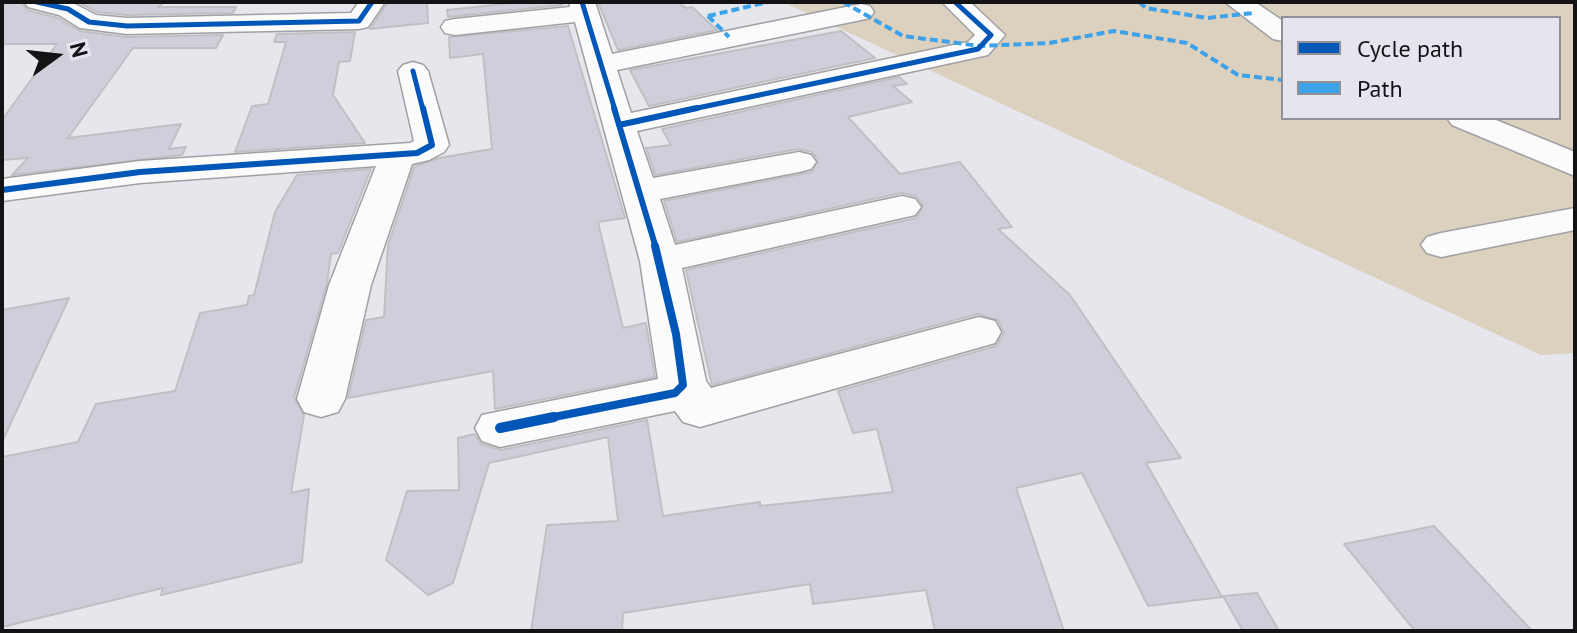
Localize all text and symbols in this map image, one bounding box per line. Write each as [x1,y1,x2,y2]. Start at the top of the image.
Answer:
north arrow [16,16,96,96]
legend [1281,16,1561,120]
text: Cycle path [1357,33,1463,64]
text: N [64,39,95,60]
text: Path [1357,73,1403,104]

